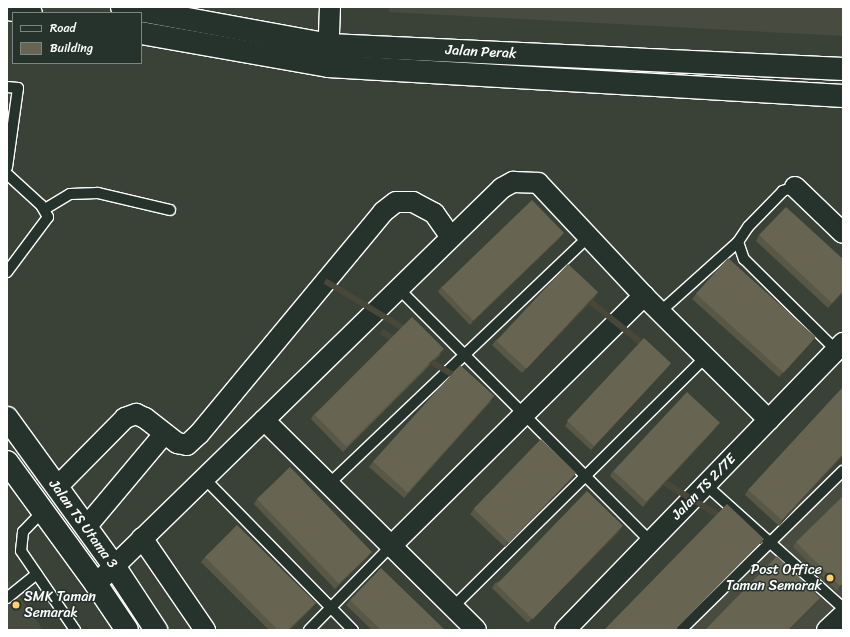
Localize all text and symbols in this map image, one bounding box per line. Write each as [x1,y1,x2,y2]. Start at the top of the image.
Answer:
legend [12,12,142,64]
text: Road [50,17,76,39]
text: Building [50,37,93,59]
street label: Jalan Perak [445,42,517,62]
street label: Jalan TS 2/7E [668,450,740,524]
street label: Jalan TS Utama 3 [45,476,121,572]
place label: Post Office Taman Semarak [726,562,822,594]
marker: Post Office Taman Semarak [825,573,835,583]
place label: SMK Taman Semarak [24,589,96,622]
marker: SMK Taman Semarak [11,600,21,610]

